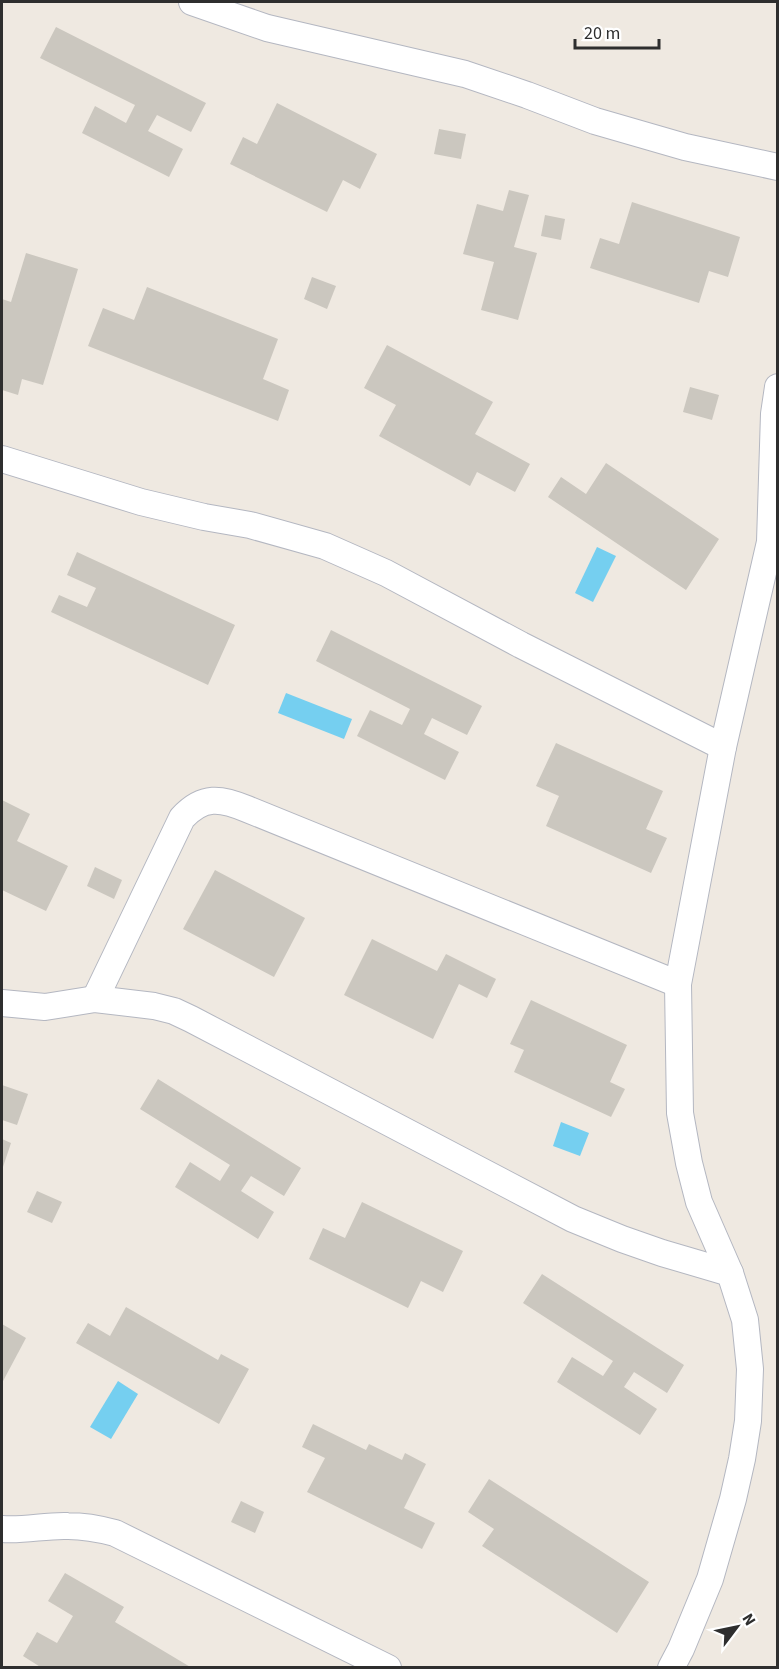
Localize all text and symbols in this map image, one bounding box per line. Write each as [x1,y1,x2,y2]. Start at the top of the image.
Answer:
scale bar [575,12,659,50]
text: 20 m [584,21,620,46]
north arrow [707,1597,767,1657]
text: N [737,1609,761,1630]

